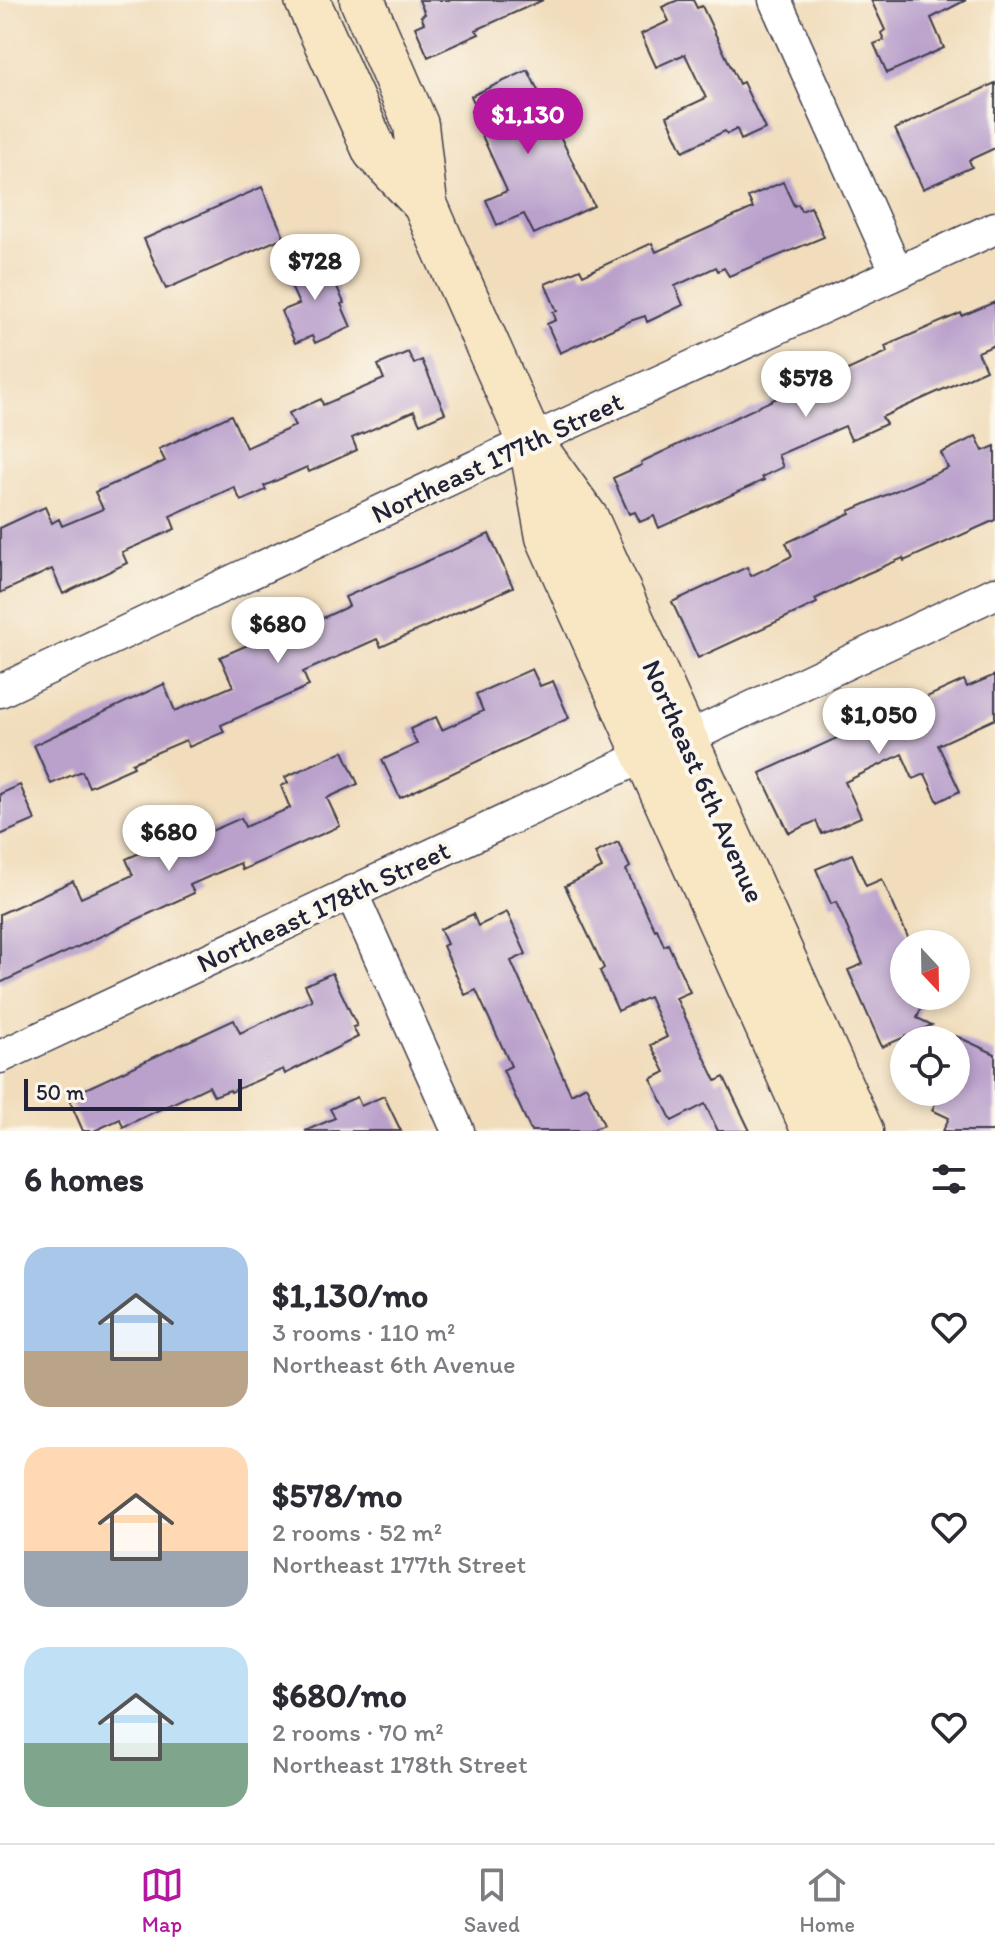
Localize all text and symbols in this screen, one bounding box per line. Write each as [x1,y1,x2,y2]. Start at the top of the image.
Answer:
pin: $1,130 [463,88,593,156]
text: $1,130 [491,98,565,130]
pin: $728 [268,234,362,302]
text: $728 [288,244,342,276]
pin: $578 [759,351,853,419]
text: $578 [779,361,833,393]
street label: Northeast 177th Street [366,384,628,530]
pin: $680 [231,597,325,665]
text: $680 [249,607,307,639]
street label: Northeast 6th Avenue [635,654,773,908]
pin: $1,050 [814,688,944,756]
text: $1,050 [840,698,918,730]
pin: $680 [122,805,216,873]
text: $680 [140,815,198,847]
street label: Northeast 178th Street [191,832,455,980]
north arrow [890,930,970,1010]
map controls [890,930,970,1106]
button: locate [890,1026,970,1106]
scale bar [24,1075,242,1111]
text: 50 m [36,1079,85,1106]
icon: filters [927,1157,971,1201]
text: 6 homes [24,1159,144,1200]
text: $1,130/mo [272,1275,428,1316]
icon: home [88,1279,184,1375]
icon: heart [927,1305,971,1349]
text: 3 rooms · 110 m² [272,1316,455,1348]
text: Northeast 6th Avenue [272,1348,516,1380]
text: $578/mo [272,1475,403,1516]
icon: home [88,1479,184,1575]
icon: heart [927,1505,971,1549]
text: 2 rooms · 52 m² [272,1516,442,1548]
text: Northeast 177th Street [272,1548,526,1580]
text: $680/mo [272,1675,407,1716]
icon: home [88,1679,184,1775]
icon: heart [927,1705,971,1749]
text: 2 rooms · 70 m² [272,1716,444,1748]
text: Northeast 178th Street [272,1748,528,1780]
tab: Map [140,1863,184,1938]
tab: Saved [464,1863,520,1938]
tab: Home [800,1863,855,1938]

